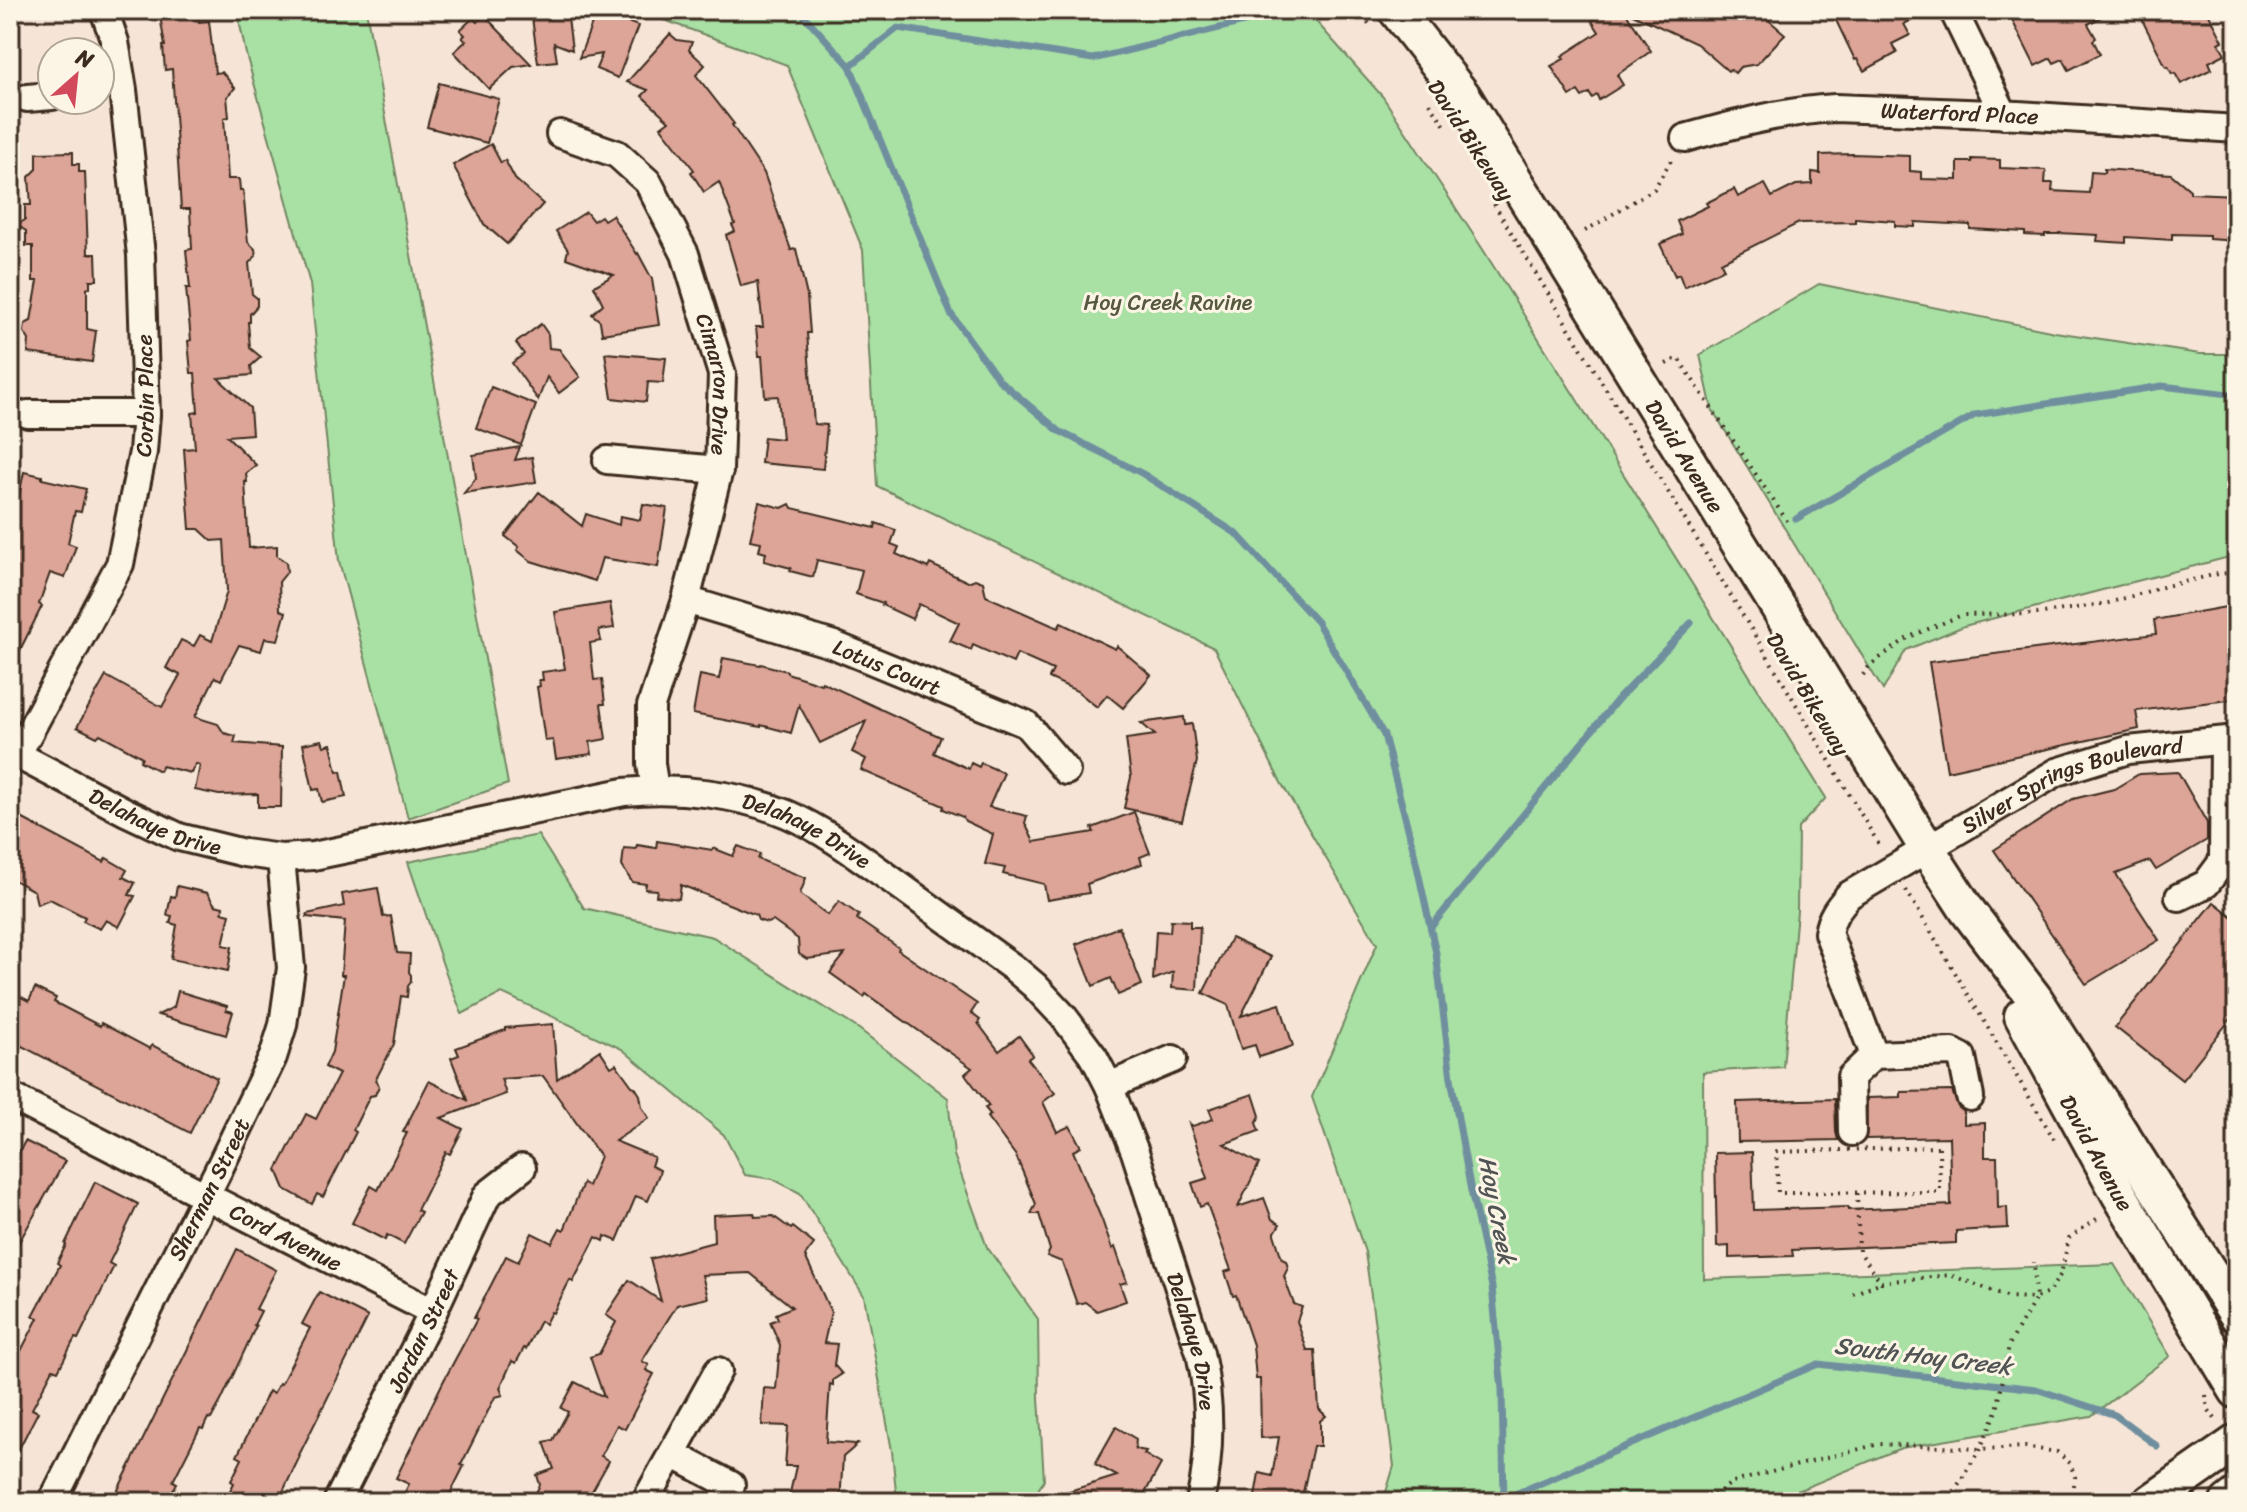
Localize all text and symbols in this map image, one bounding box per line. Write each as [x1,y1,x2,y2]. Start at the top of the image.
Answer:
north arrow [36,36,116,116]
text: N [68,37,101,80]
street label: David Bikeway [1417,71,1525,209]
street label: Waterford Place [1880,90,2040,136]
park label: Hoy Creek Ravine [1084,283,1253,322]
street label: Cimarron Drive [685,308,742,456]
street label: Corbin Place [123,334,166,458]
street label: David Avenue [1635,391,1735,521]
street label: David Bikeway [1756,625,1861,764]
street label: Lotus Court [827,627,947,707]
street label: Silver Springs Boulevard [1953,725,2185,844]
street label: Delahaye Drive [82,776,226,866]
street label: Delahaye Drive [738,781,880,879]
street label: David Avenue [2049,1087,2145,1219]
street label: Sherman Street [157,1111,261,1267]
water label: Hoy Creek [1466,1152,1528,1269]
street label: Cord Avenue [223,1192,349,1282]
street label: Jordan Street [375,1261,471,1400]
street label: Delahaye Drive [1156,1267,1227,1412]
water label: South Hoy Creek [1832,1324,2017,1388]

